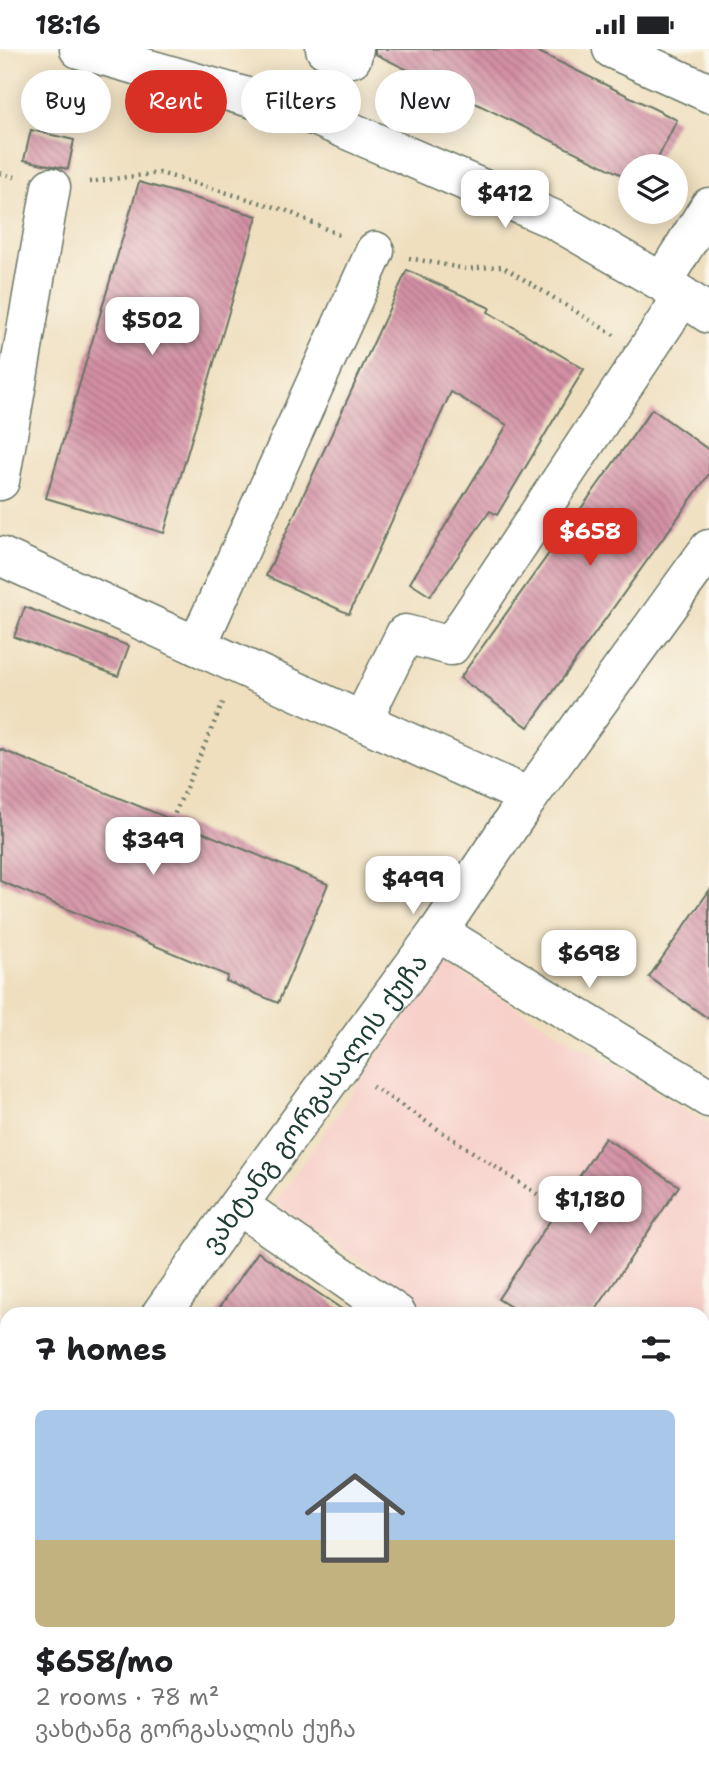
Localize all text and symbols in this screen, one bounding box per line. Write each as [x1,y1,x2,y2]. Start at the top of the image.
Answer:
text: 18:16 [35,7,101,42]
chip: Buy [21,70,111,133]
chip: Rent [125,70,227,133]
chip: Filters [241,70,361,133]
chip: New [375,70,475,133]
map controls [618,154,688,224]
button: layers [618,154,688,224]
pin: $412 [464,171,546,230]
text: $412 [477,178,533,208]
pin: $502 [111,297,193,357]
text: $502 [121,305,183,335]
pin: $658 [549,509,631,568]
text: $658 [559,516,621,546]
pin: $349 [112,817,194,877]
text: $349 [121,825,185,855]
pin: $499 [372,857,454,916]
text: $499 [381,864,445,894]
pin: $698 [548,930,630,990]
text: $698 [557,938,621,968]
street label: ვახტანგ გორგასალის ქუჩა [193,945,435,1259]
pin: $1,180 [533,1177,647,1236]
text: $1,180 [555,1184,625,1214]
text: 7 homes [35,1329,167,1370]
icon: filters [637,1330,675,1368]
icon: home [292,1455,418,1581]
text: $658/mo [35,1641,174,1682]
text: 2 rooms · 78 m² [35,1682,219,1712]
text: ვახტანგ გორგასალის ქუჩა [35,1714,356,1744]

